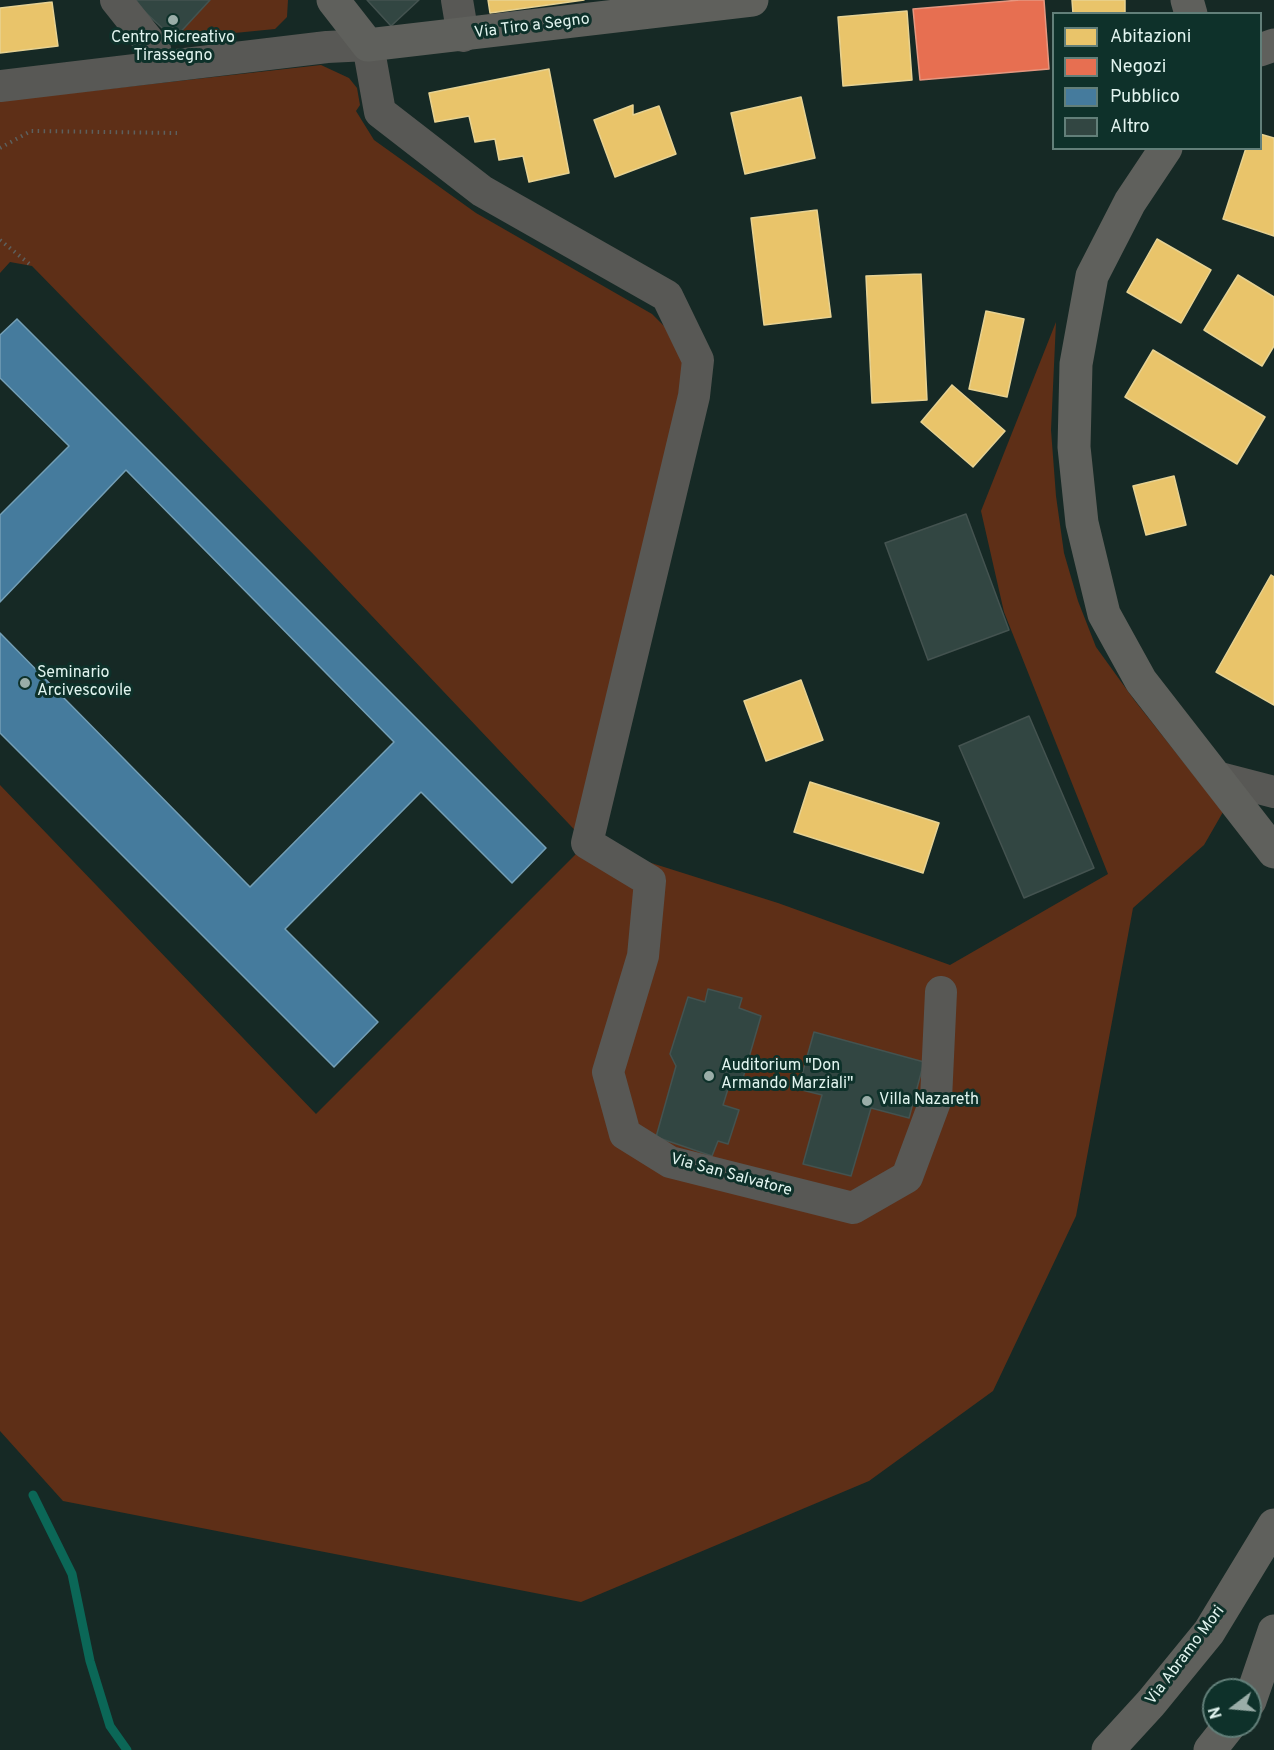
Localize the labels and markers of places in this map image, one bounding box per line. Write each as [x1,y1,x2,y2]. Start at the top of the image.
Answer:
marker: Centro Ricreativo Tirassegno [166,13,180,27]
place label: Centro Ricreativo Tirassegno [111,29,235,67]
place label: Seminario Arcivescovile [37,664,132,702]
marker: Seminario Arcivescovile [18,676,32,690]
place label: Auditorium "Don Armando Marziali" [721,1057,854,1095]
marker: Auditorium "Don Armando Marziali" [702,1069,716,1083]
place label: Villa Nazareth [879,1091,979,1111]
marker: Villa Nazareth [860,1094,874,1108]

